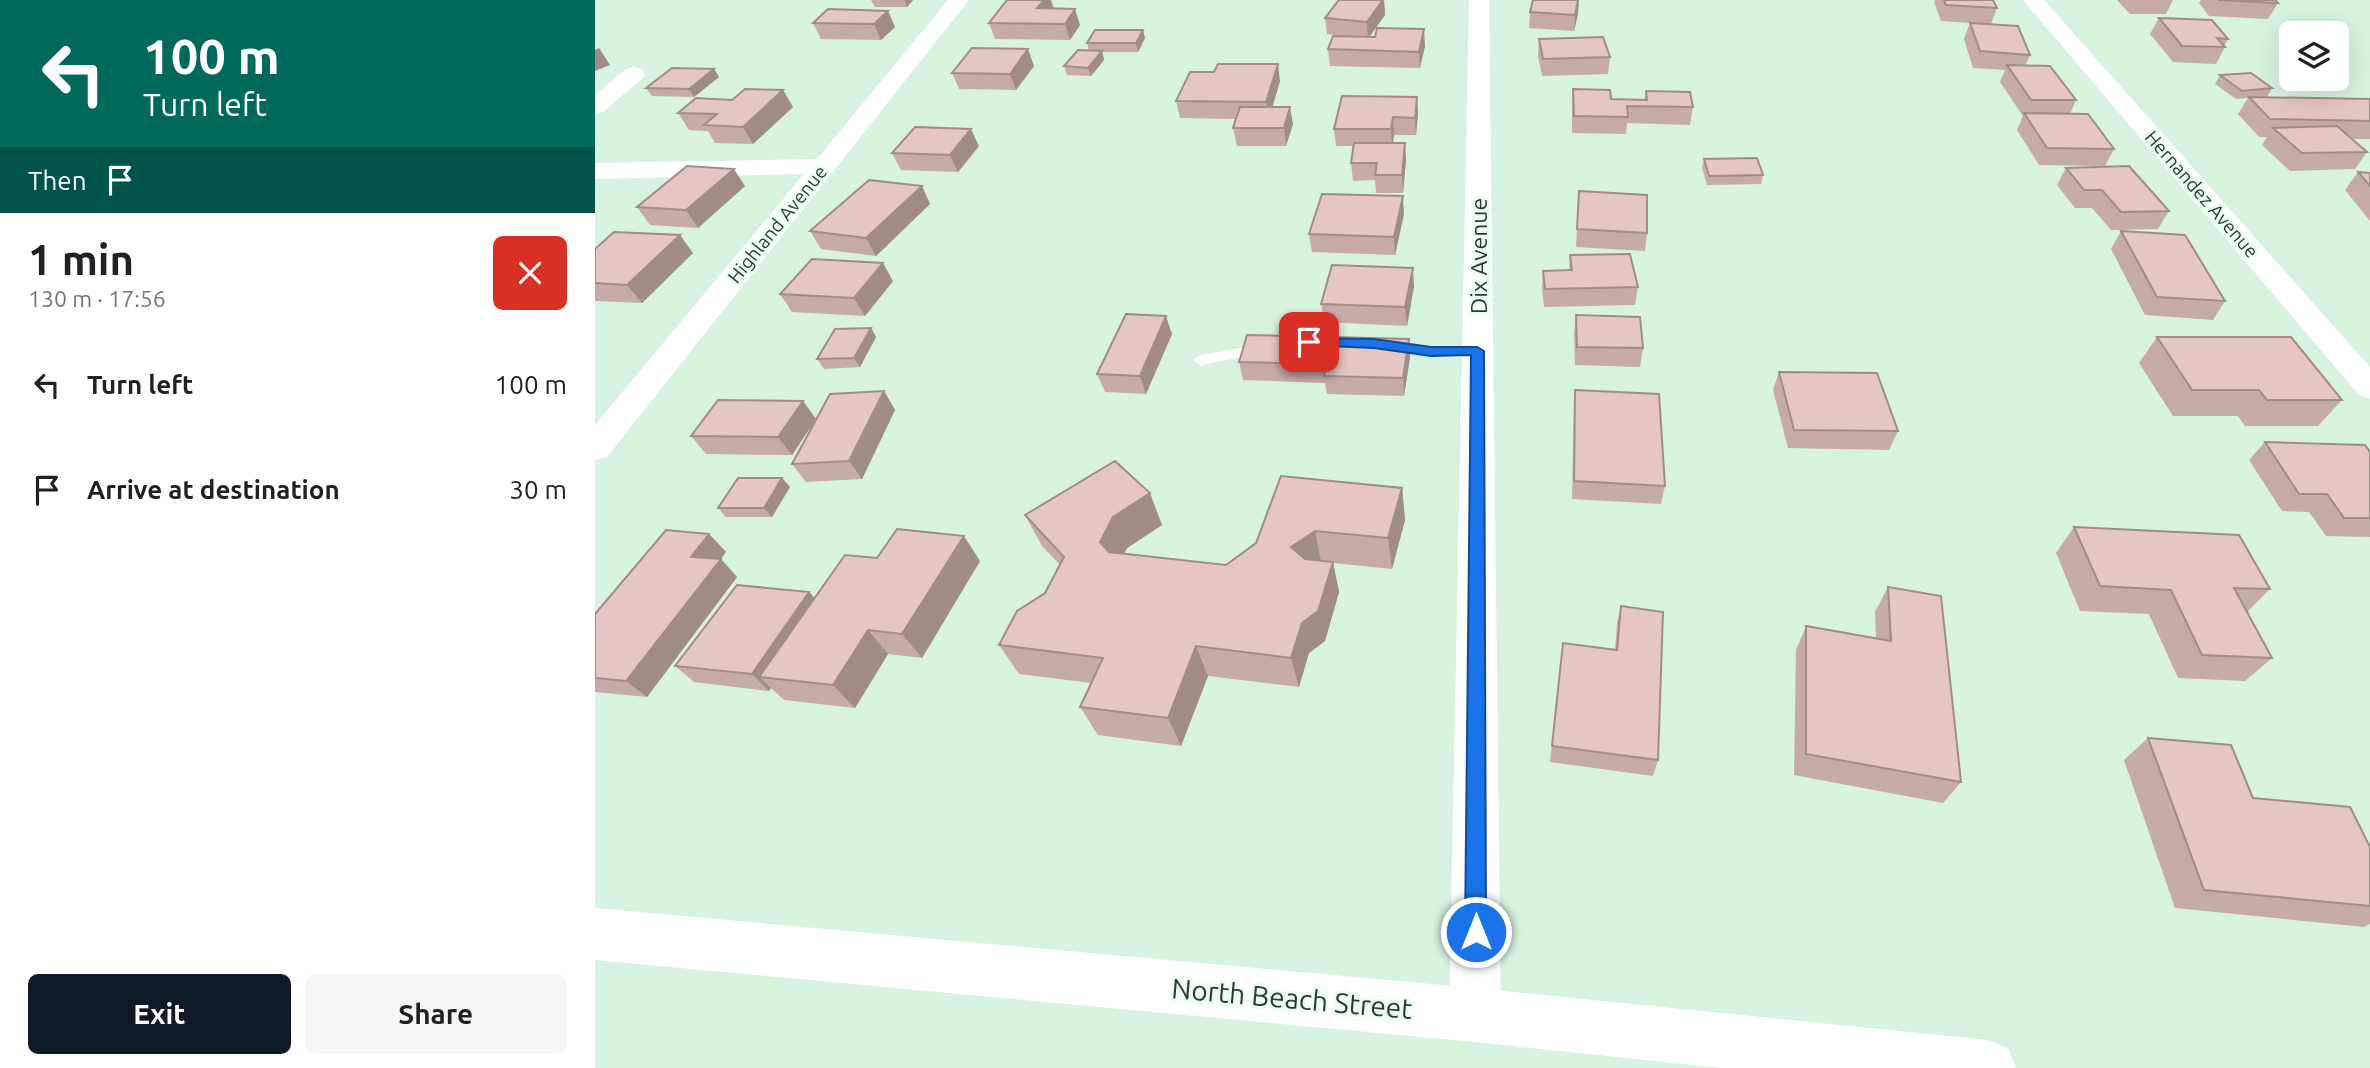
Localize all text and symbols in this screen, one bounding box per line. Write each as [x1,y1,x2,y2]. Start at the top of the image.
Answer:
map controls [2279,21,2349,91]
button: layers [2279,21,2349,91]
icon: left [28,28,119,119]
text: 100 m [143,28,280,83]
text: Turn left [143,86,267,122]
street label: Hernandez Avenue [2141,126,2263,262]
icon: arrive [101,161,139,199]
street label: Highland Avenue [723,161,831,287]
text: Then [28,166,87,195]
street label: Dix Avenue [1466,198,1491,314]
text: 1 min [28,236,134,283]
button: close [493,236,567,310]
text: 130 m · 17:56 [28,286,166,311]
pin [1279,312,1339,372]
icon: arrive [1290,323,1328,361]
icon: left [28,366,66,404]
text: Turn left [87,370,193,399]
text: 100 m [495,370,567,399]
icon: arrive [28,471,66,509]
text: Arrive at destination [87,475,340,504]
text: 30 m [509,475,567,504]
position arrow [1439,895,1513,969]
street label: North Beach Street [1170,972,1414,1024]
button: Exit [28,974,291,1054]
button: Share [305,974,567,1054]

